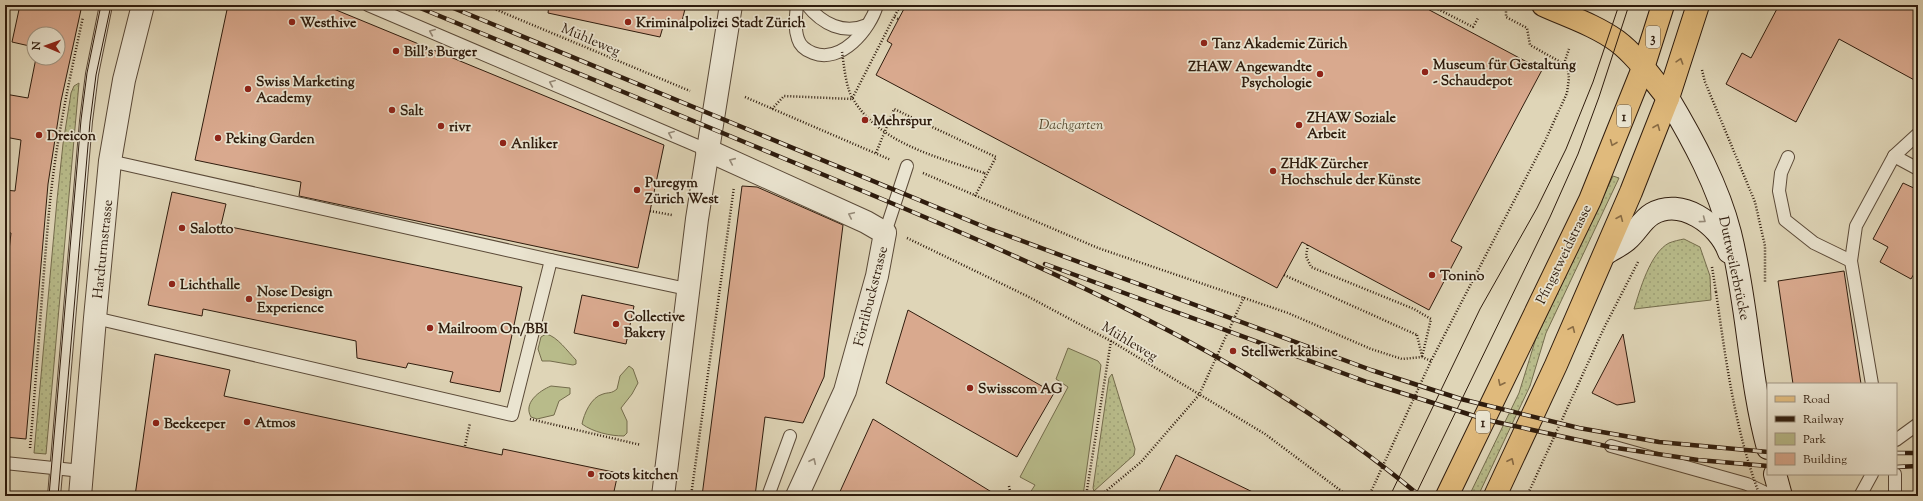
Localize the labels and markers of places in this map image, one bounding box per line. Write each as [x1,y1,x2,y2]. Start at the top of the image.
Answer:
place label: Westhive [300,14,357,34]
place label: Kriminalpolizei Stadt Zürich [636,14,806,34]
marker: Westhive [287,17,297,27]
marker: Kriminalpolizei Stadt Zürich [623,17,633,27]
place label: Tanz Akademie Zürich [1212,35,1349,55]
marker: Tanz Akademie Zürich [1199,38,1209,48]
place label: Bill's Burger [404,43,478,63]
marker: Bill's Burger [391,46,401,56]
place label: Museum für Gestaltung - Schaudepot [1433,56,1576,92]
place label: ZHAW Angewandte Psychologie [1188,58,1312,94]
marker: Museum für Gestaltung - Schaudepot [1420,67,1430,77]
marker: ZHAW Angewandte Psychologie [1315,69,1325,79]
place label: Swiss Marketing Academy [256,73,355,109]
marker: Swiss Marketing Academy [243,84,253,94]
place label: Salt [400,102,424,122]
marker: Salt [387,105,397,115]
place label: ZHAW Soziale Arbeit [1307,109,1396,145]
place label: Mehrspur [873,112,933,132]
marker: Mehrspur [860,115,870,125]
place label: rivr [449,118,471,138]
marker: ZHAW Soziale Arbeit [1294,120,1304,130]
marker: rivr [436,121,446,131]
place label: Dreicon [47,127,97,147]
marker: Dreicon [34,130,44,140]
place label: Peking Garden [226,130,316,150]
marker: Peking Garden [213,133,223,143]
place label: Anliker [511,135,558,155]
marker: Anliker [498,138,508,148]
place label: ZHdK Zürcher Hochschule der Künste [1281,155,1421,191]
marker: ZHdK Zürcher Hochschule der Künste [1268,166,1278,176]
place label: Puregym Zürich West [645,174,719,210]
marker: Puregym Zürich West [632,185,642,195]
place label: Salotto [190,220,234,240]
marker: Salotto [177,223,187,233]
place label: Tonino [1440,267,1485,287]
marker: Tonino [1427,270,1437,280]
place label: Lichthalle [180,276,241,296]
marker: Lichthalle [167,279,177,289]
place label: Nose Design Experience [257,283,333,319]
marker: Nose Design Experience [244,294,254,304]
place label: Collective Bakery [624,308,686,344]
marker: Collective Bakery [611,319,621,329]
place label: Mailroom On/BBI [438,320,548,340]
marker: Mailroom On/BBI [425,323,435,333]
place label: Stellwerkkabine [1241,343,1338,363]
marker: Stellwerkkabine [1228,346,1238,356]
place label: Swisscom AG [978,380,1063,400]
marker: Swisscom AG [965,383,975,393]
place label: Atmos [255,414,296,434]
place label: Beekeeper [164,415,226,435]
marker: Atmos [242,417,252,427]
marker: Beekeeper [151,418,161,428]
place label: roots kitchen [599,466,679,486]
marker: roots kitchen [586,469,596,479]

